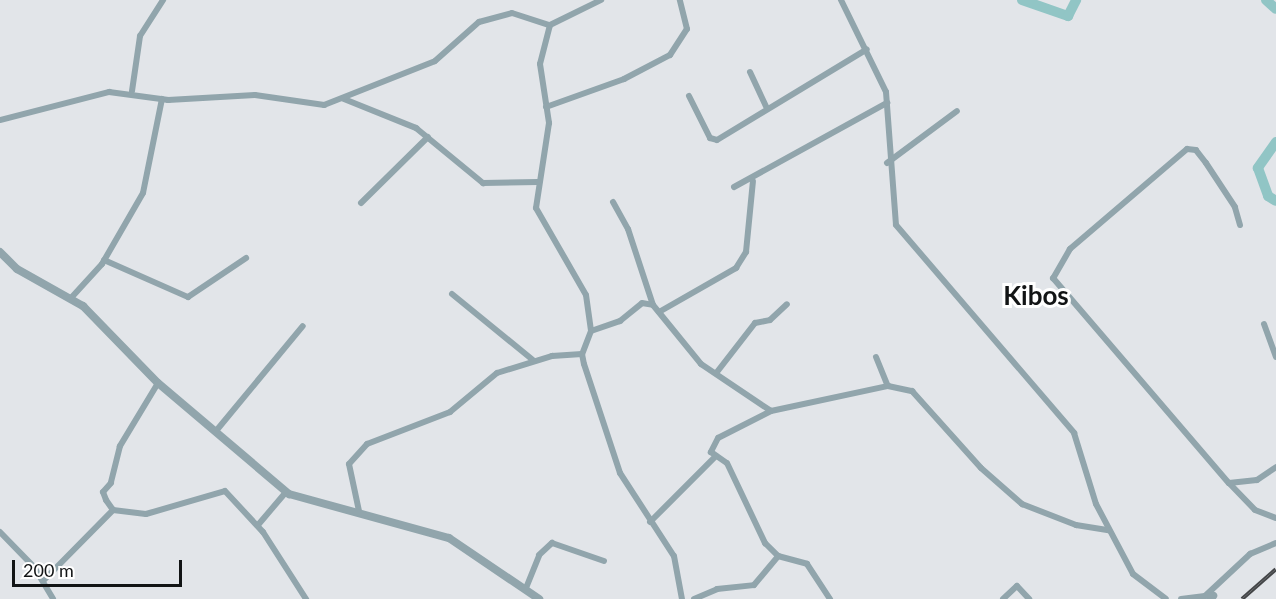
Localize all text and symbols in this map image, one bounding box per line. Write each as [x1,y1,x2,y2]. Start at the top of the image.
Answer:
district label: Kibos [1003,280,1069,312]
scale bar [15,548,184,586]
text: 200 m [23,559,74,581]

